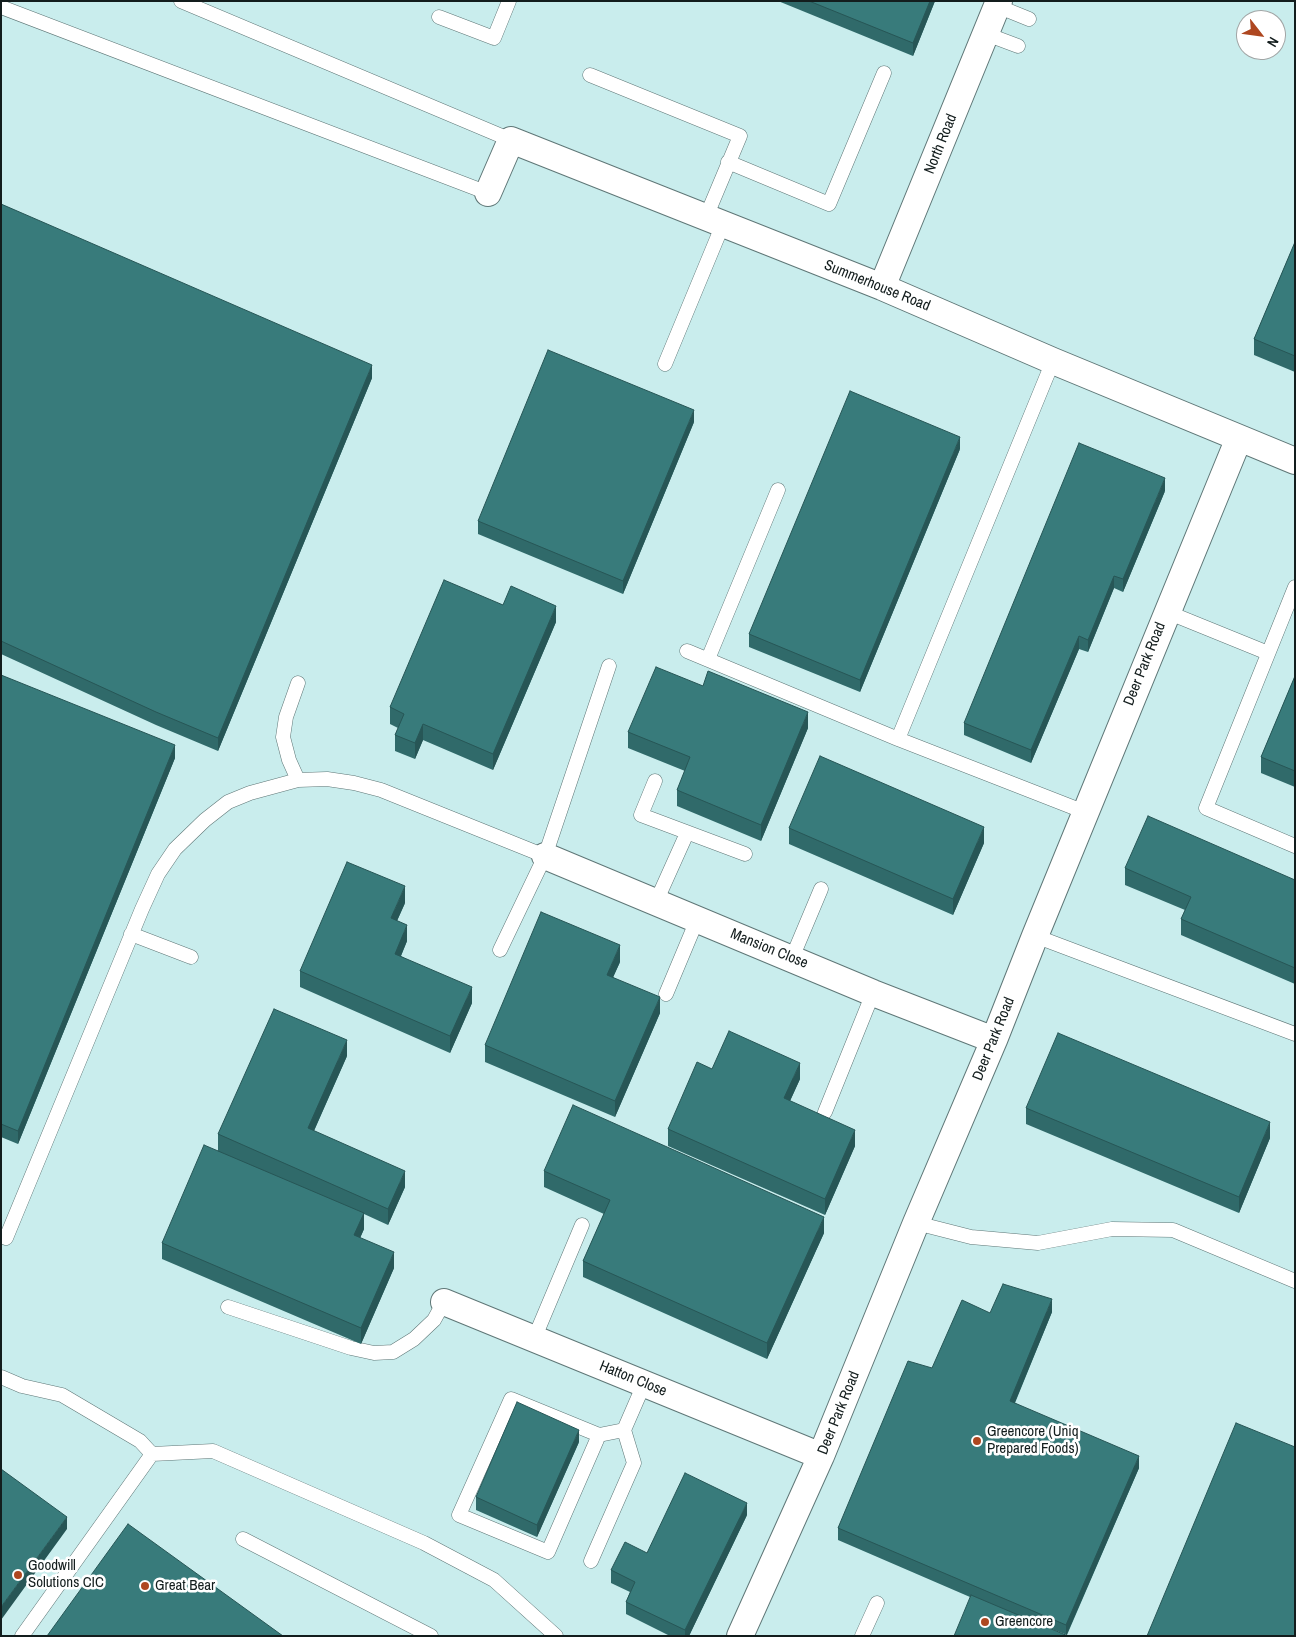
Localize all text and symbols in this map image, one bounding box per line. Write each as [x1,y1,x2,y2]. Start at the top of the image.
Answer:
north arrow [1236,10,1286,60]
text: N [1263,34,1283,50]
street label: North Road [921,111,961,177]
street label: Summerhouse Road [821,257,933,315]
street label: Deer Park Road [1120,620,1170,708]
street label: Mansion Close [728,925,810,973]
street label: Deer Park Road [969,995,1019,1083]
street label: Hatton Close [597,1357,669,1401]
street label: Deer Park Road [814,1369,864,1457]
place label: Greencore (Uniq Prepared Foods) [987,1423,1079,1458]
marker: Greencore (Uniq Prepared Foods) [971,1435,983,1447]
place label: Goodwill Solutions CIC [28,1557,104,1592]
marker: Goodwill Solutions CIC [12,1569,24,1581]
place label: Great Bear [155,1577,215,1595]
marker: Great Bear [139,1580,151,1592]
place label: Greencore [995,1613,1053,1631]
marker: Greencore [979,1616,991,1628]

